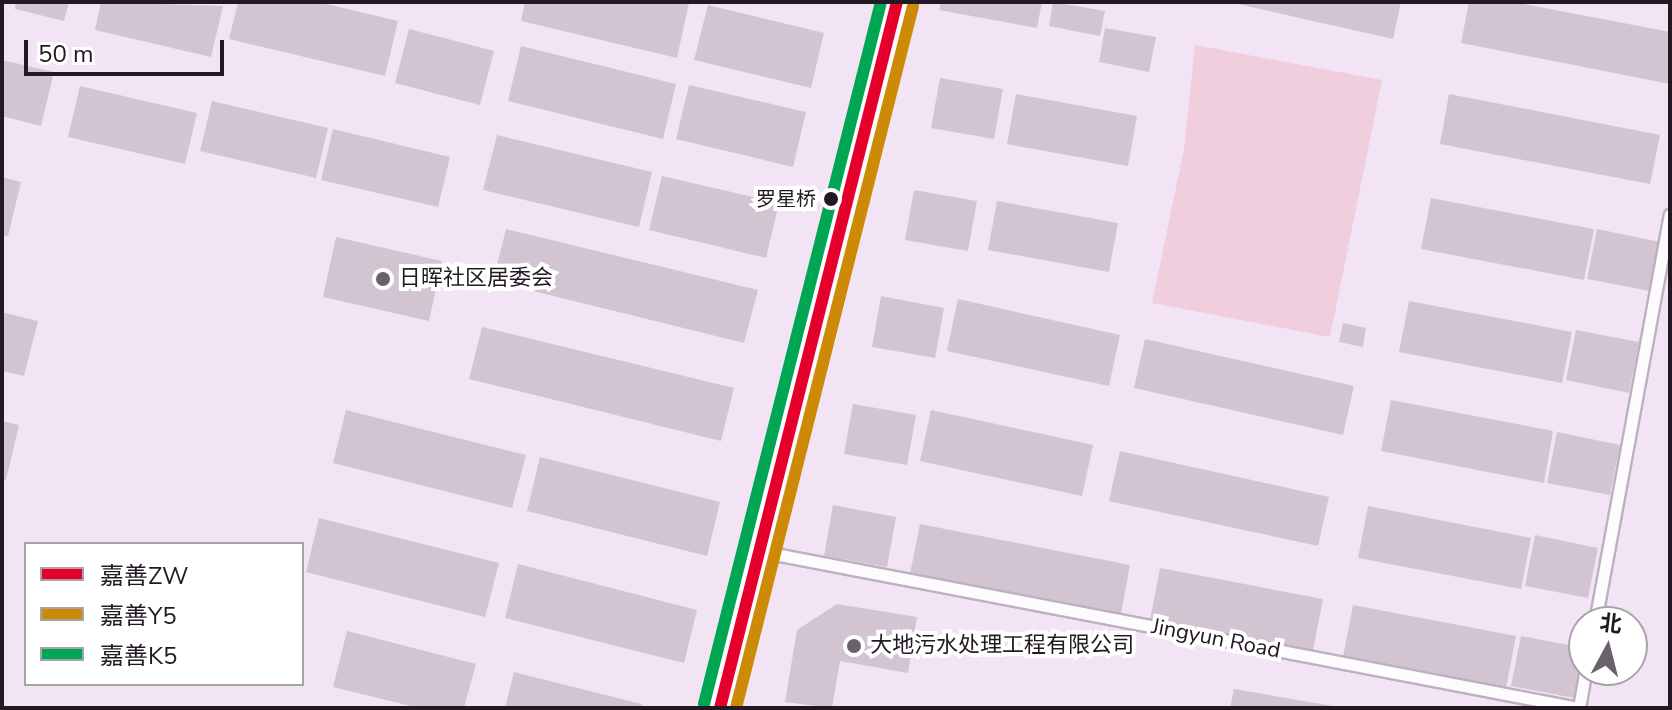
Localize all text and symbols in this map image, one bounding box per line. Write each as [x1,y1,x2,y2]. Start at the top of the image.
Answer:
scale bar [28,24,228,74]
text: 50 m [38,38,94,70]
place label: 罗星桥 [756,187,816,211]
marker: 罗星桥 [823,191,839,207]
place label: 日晖社区居委会 [399,266,553,292]
marker: 日晖社区居委会 [374,270,392,288]
legend [24,542,304,686]
text: 嘉善ZW [100,560,188,592]
text: 嘉善Y5 [100,600,177,632]
north arrow [1568,606,1648,686]
text: 北 [1598,608,1623,640]
street label: Jingyun Road [1149,614,1283,664]
place label: 大地污水处理工程有限公司 [870,633,1134,659]
marker: 大地污水处理工程有限公司 [845,637,863,655]
text: 嘉善K5 [100,640,177,672]

